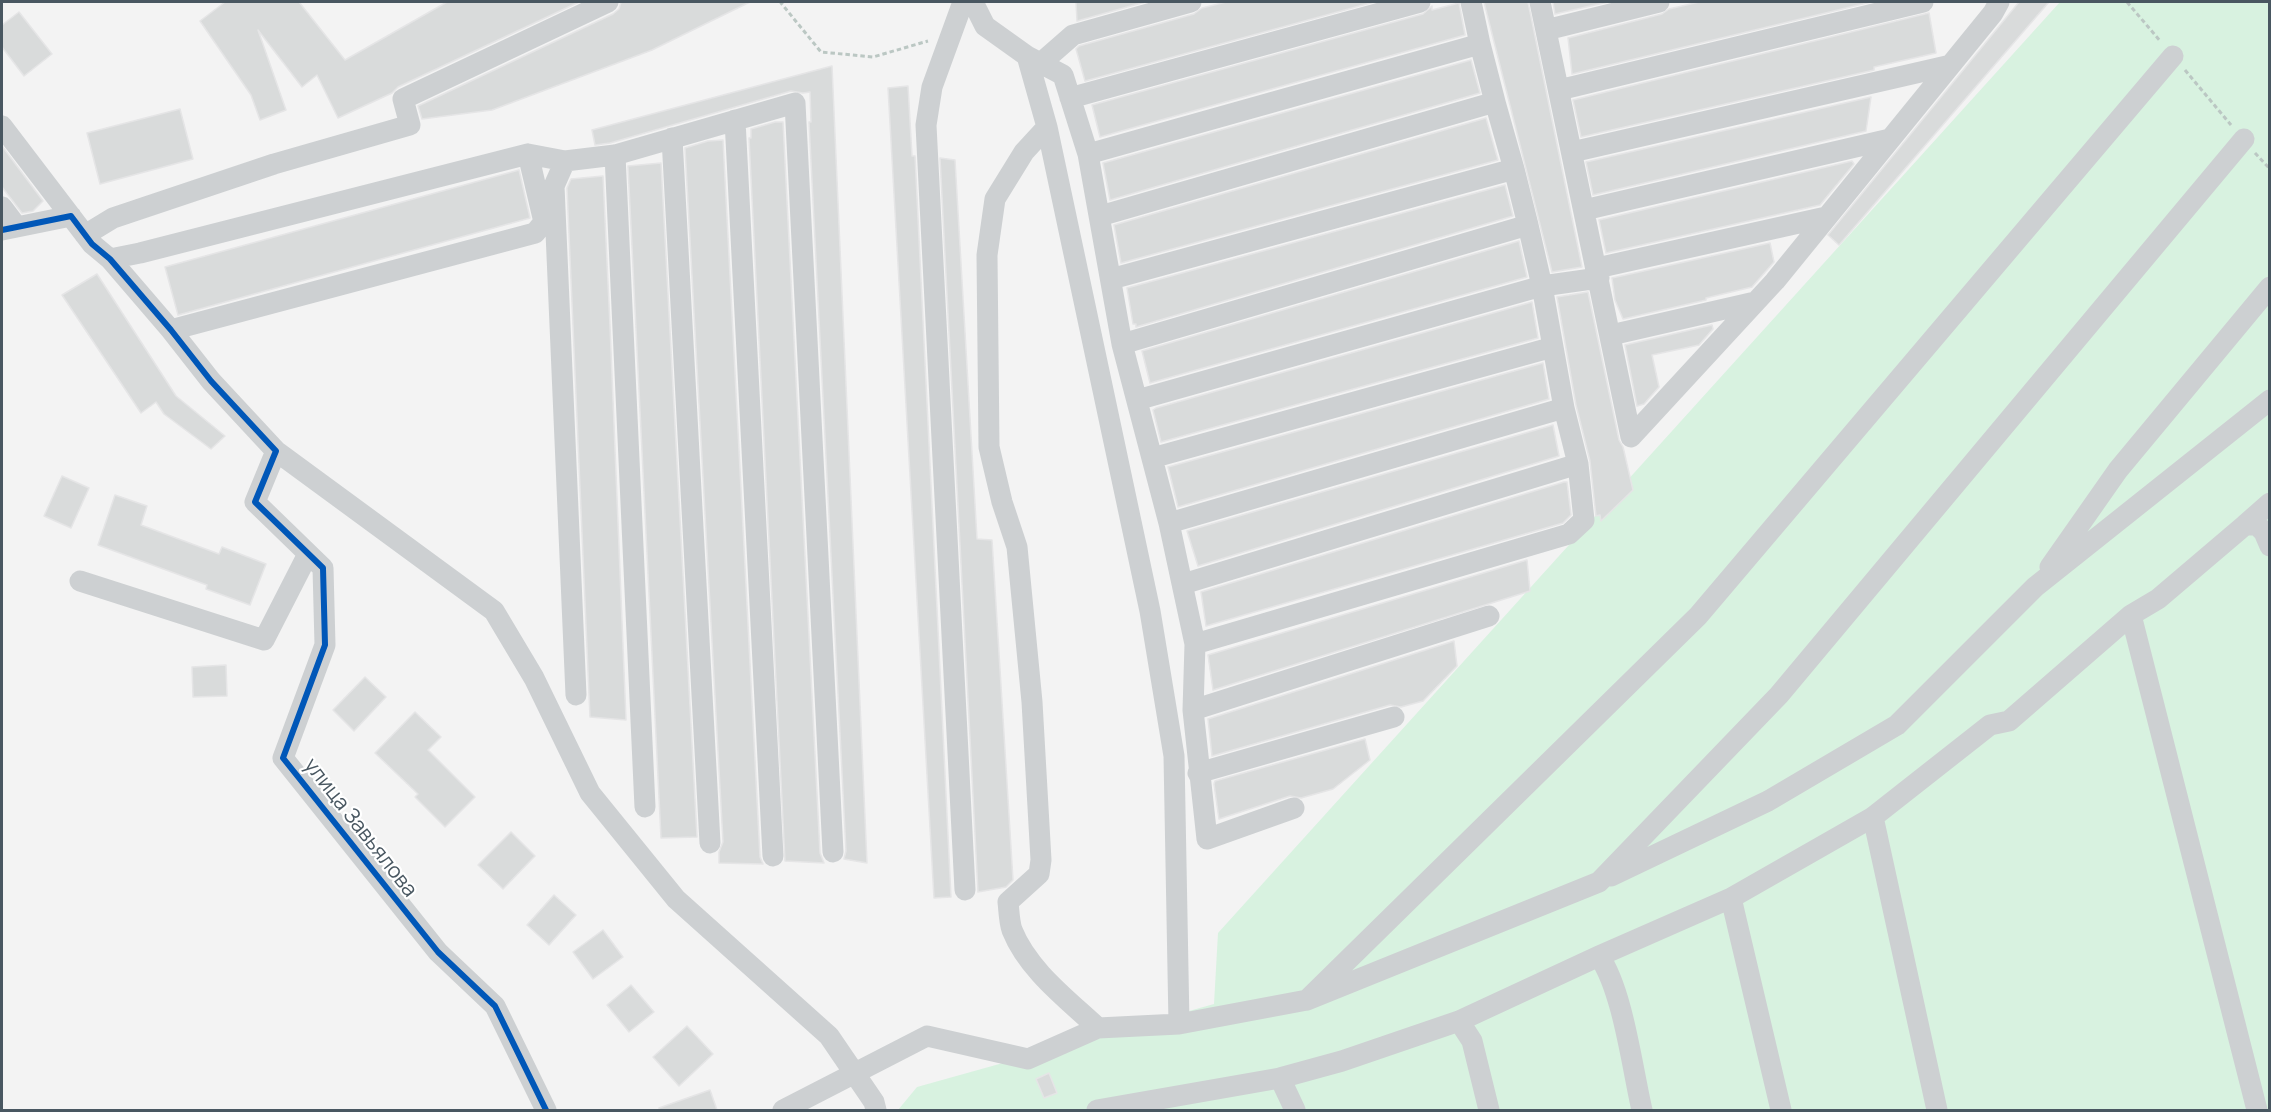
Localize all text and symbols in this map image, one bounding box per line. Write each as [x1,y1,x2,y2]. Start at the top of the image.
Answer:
street label: улица Завьялова [298,754,422,902]

